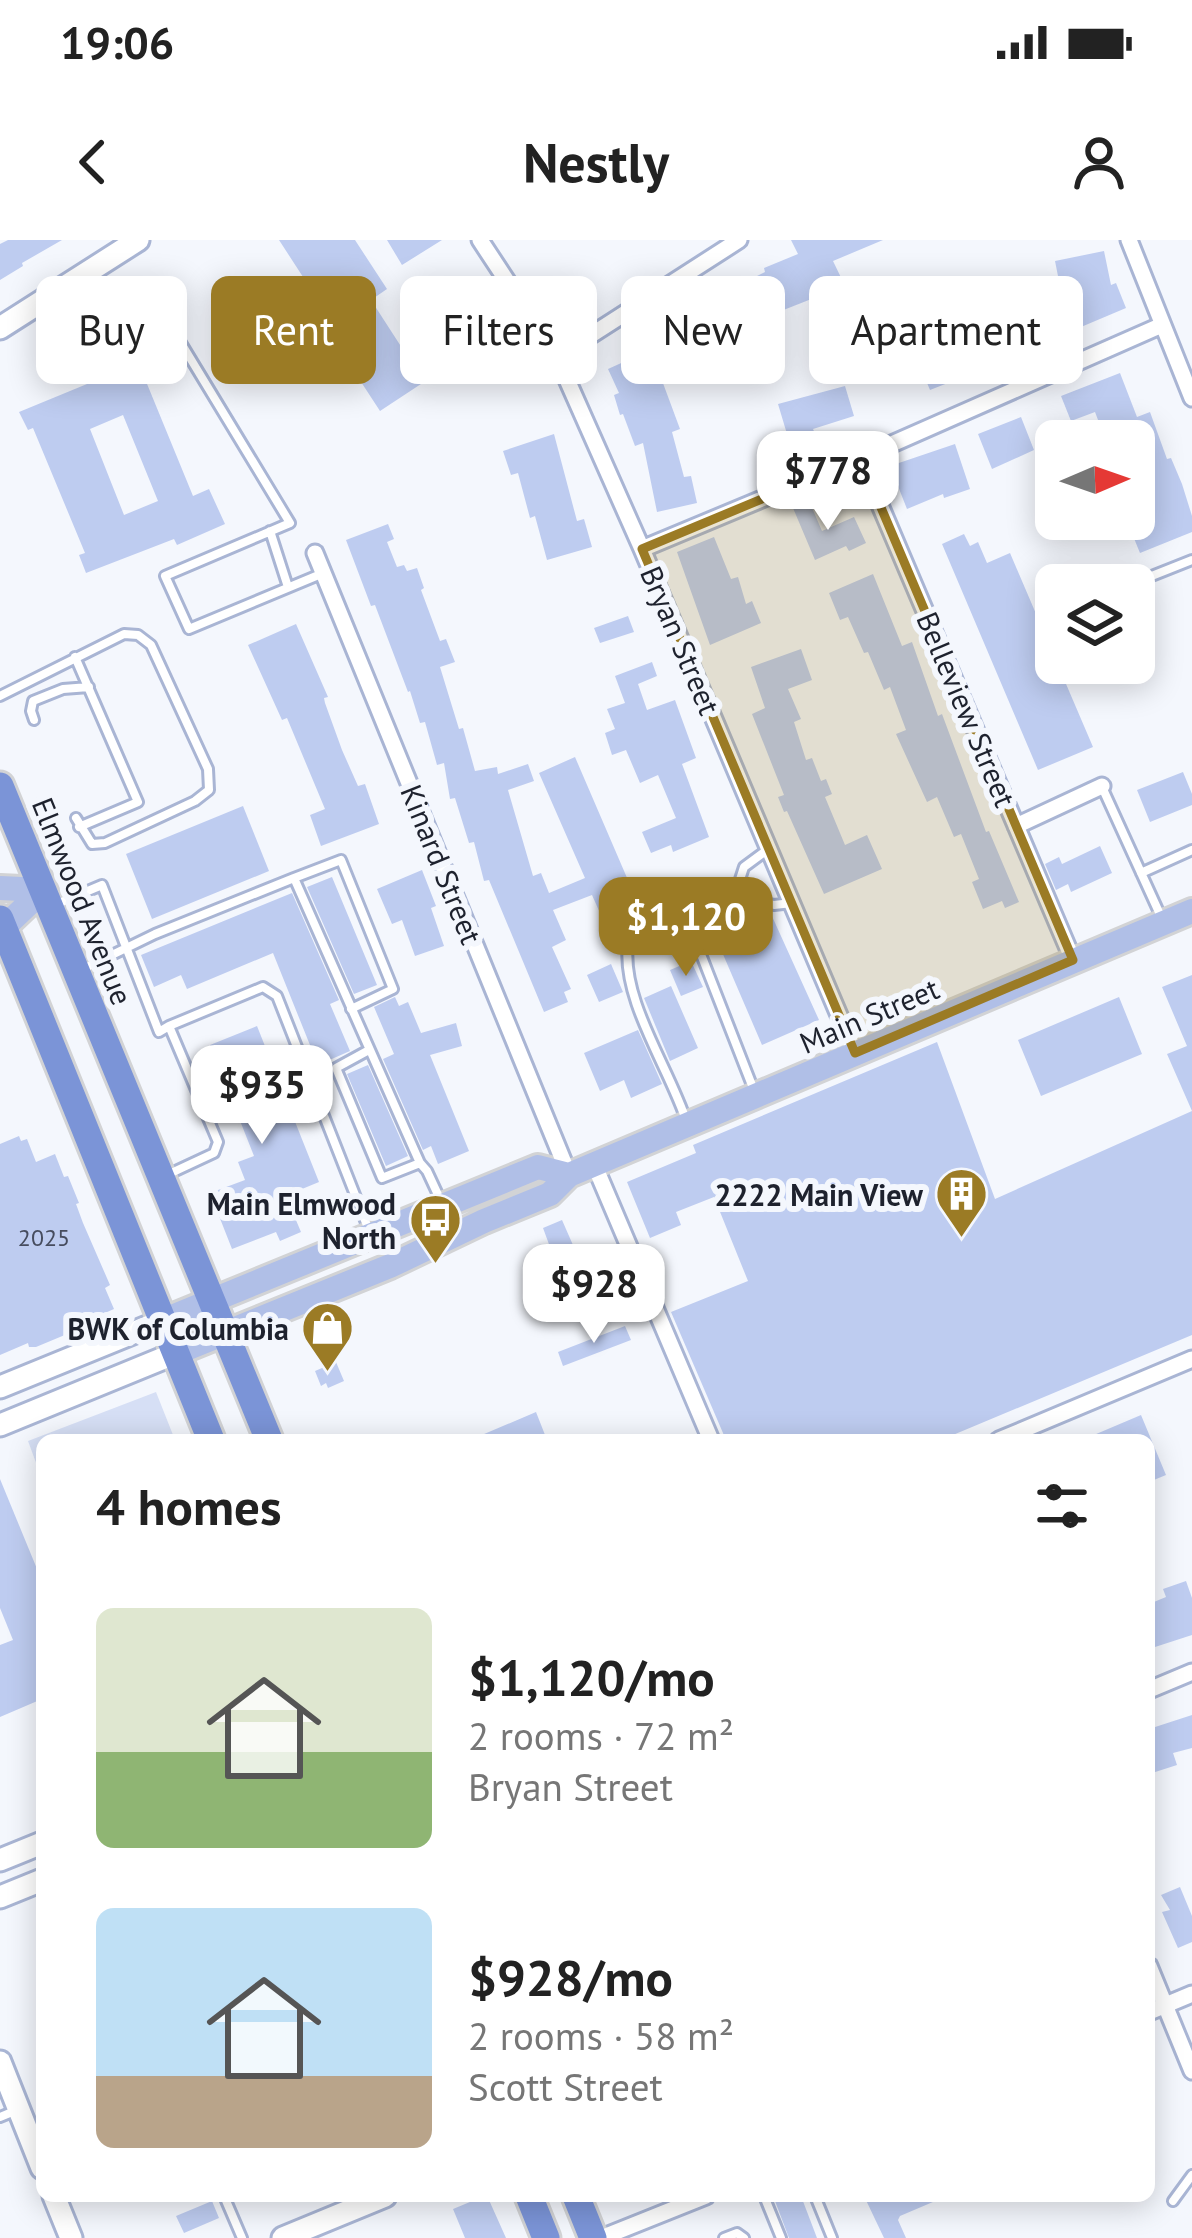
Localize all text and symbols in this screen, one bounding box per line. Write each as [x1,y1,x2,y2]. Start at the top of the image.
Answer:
text: 19:06 [60,13,174,71]
text: Nestly [523,127,669,197]
icon: back [60,129,126,195]
icon: person [1066,129,1132,195]
chip: Buy [36,276,187,384]
chip: Rent [211,276,376,384]
chip: Filters [400,276,597,384]
chip: New [621,276,785,384]
chip: Apartment [809,276,1083,384]
north arrow [1035,420,1155,540]
map controls [1035,420,1155,684]
pin: $778 [757,431,899,533]
text: $778 [784,444,872,495]
street label: Bryan Street [632,560,730,720]
button: layers [1035,564,1155,684]
street label: Belleview Street [908,606,1026,812]
street label: Kinard Street [392,779,492,949]
street label: Elmwood Avenue [24,792,142,1010]
pin: $1,120 [588,877,784,979]
text: $1,120 [626,890,746,941]
street label: Main Street [793,968,945,1062]
pin: $935 [191,1045,333,1147]
text: $935 [218,1058,306,1109]
building icon: 2222 Main View [934,1166,990,1240]
place label: 2222 Main View [715,1175,923,1214]
place label: Main Elmwood North [207,1184,396,1257]
bus stop icon: Main Elmwood North [407,1192,463,1266]
house number: 2025 [18,1222,70,1253]
pin: $928 [523,1244,665,1346]
text: $928 [550,1257,638,1308]
shop icon: BWK of Columbia [300,1300,356,1374]
place label: BWK of Columbia [68,1309,289,1348]
text: 4 homes [96,1473,282,1539]
icon: filters [1029,1473,1095,1539]
text: $1,120/mo [468,1644,715,1710]
icon: home [192,1656,336,1800]
text: 2 rooms · 72 m² [468,1710,734,1761]
text: Bryan Street [468,1761,673,1812]
text: $928/mo [468,1944,673,2010]
icon: home [192,1956,336,2100]
text: 2 rooms · 58 m² [468,2010,734,2061]
text: Scott Street [468,2061,663,2112]

